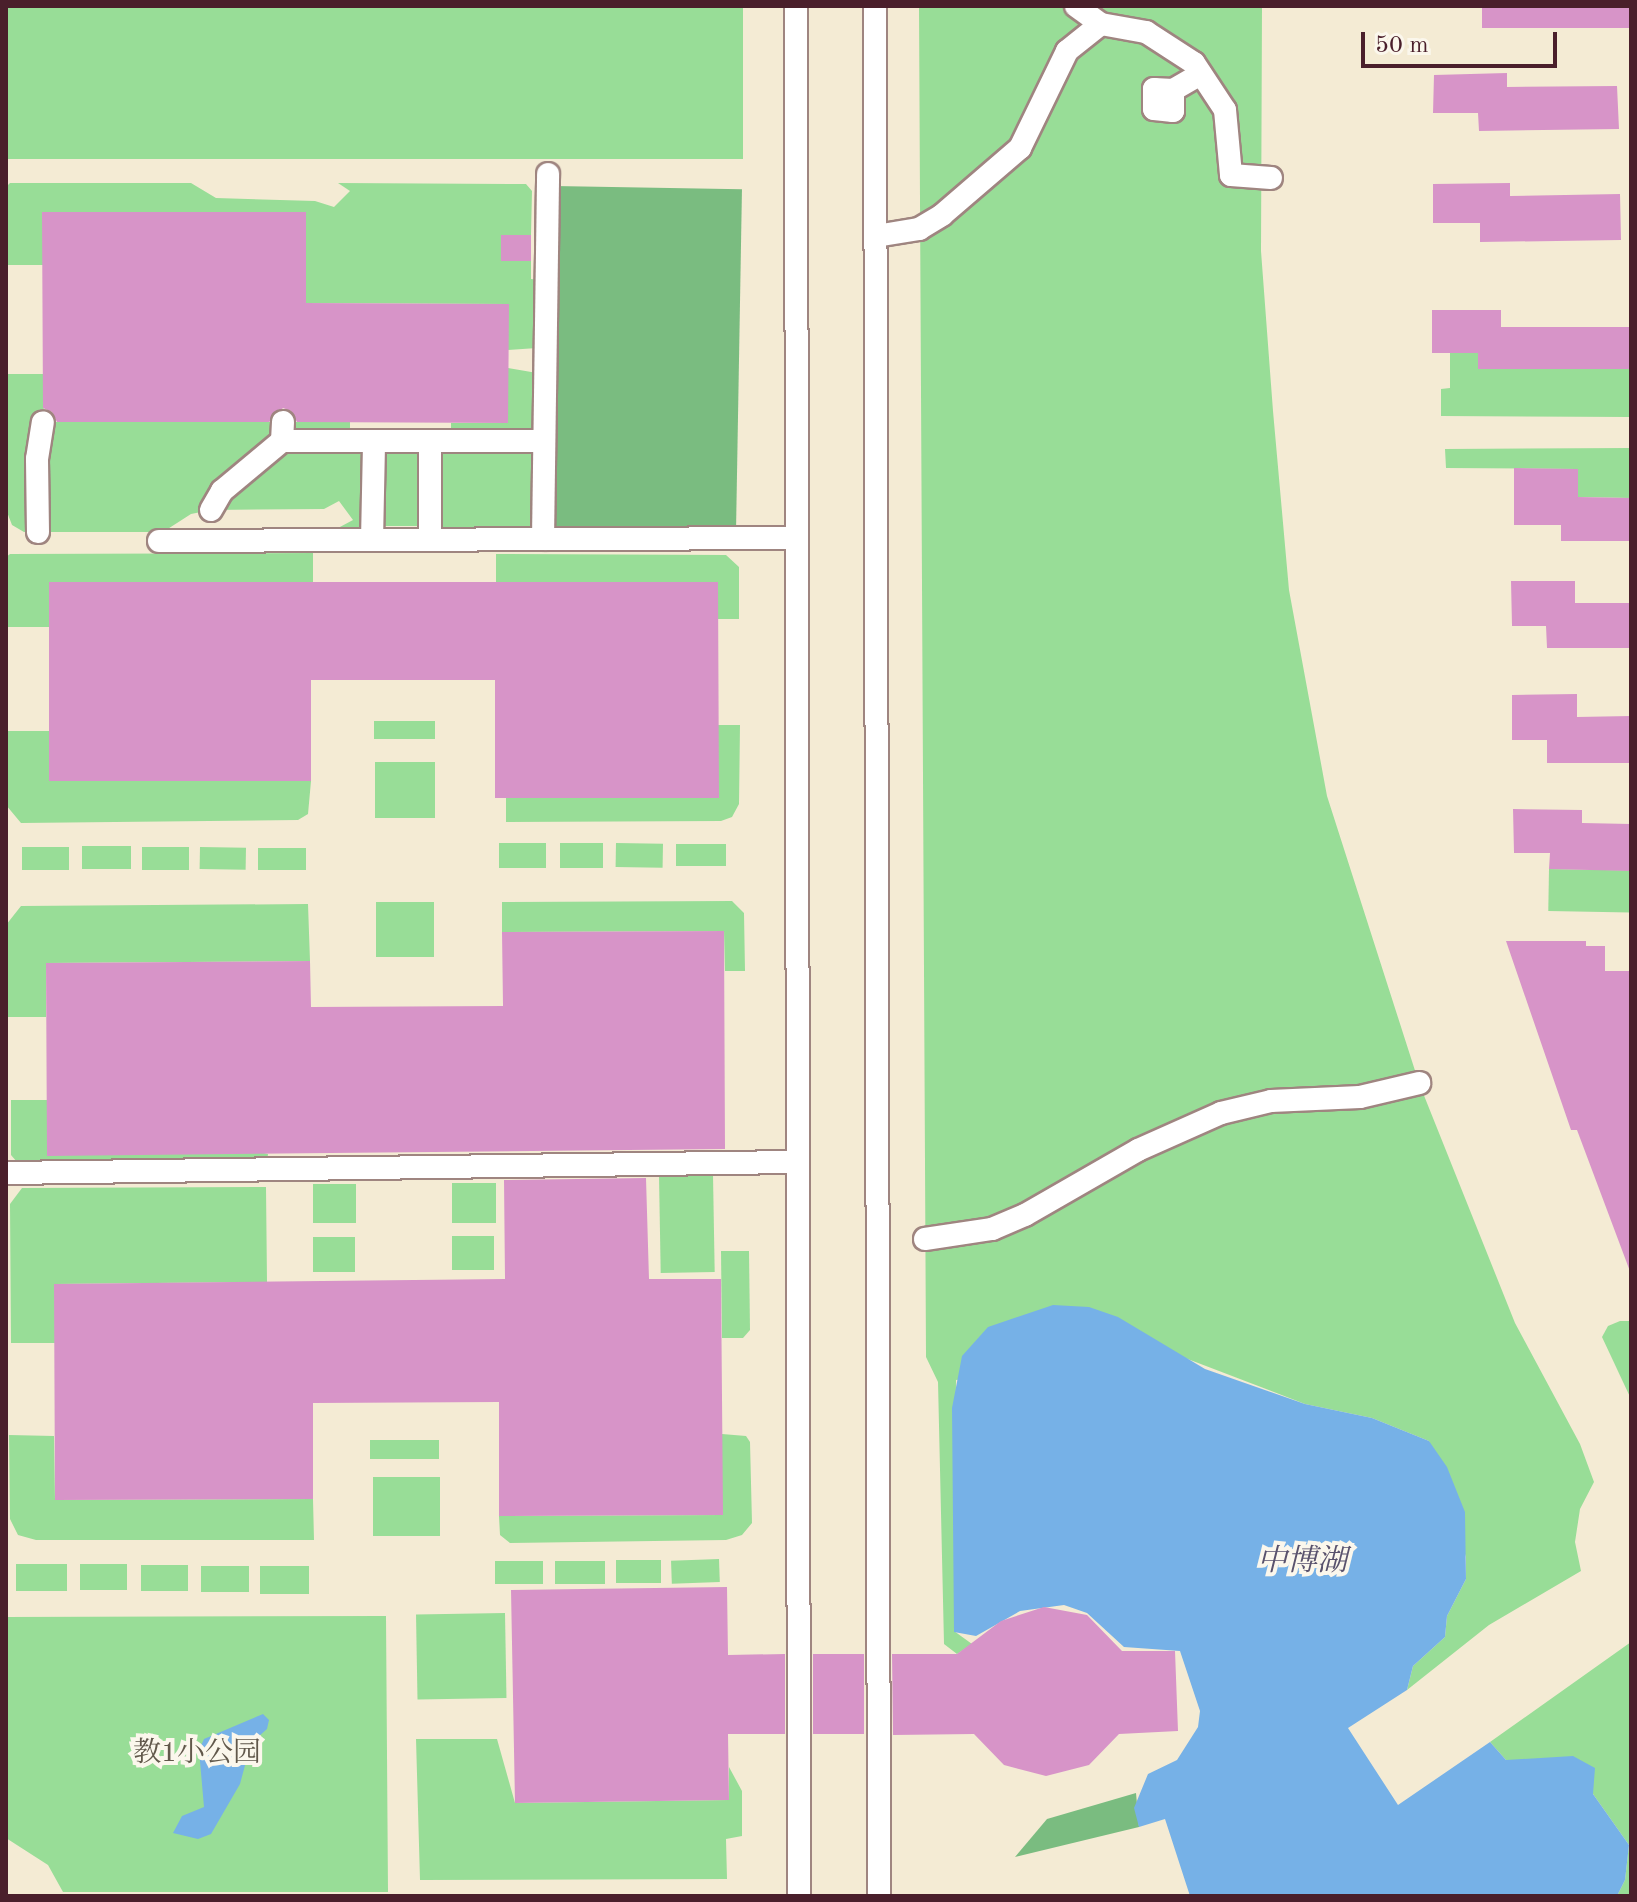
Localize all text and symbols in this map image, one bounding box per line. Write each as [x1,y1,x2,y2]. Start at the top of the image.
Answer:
scale bar [1365,16,1561,66]
text: 50 m [1375,34,1429,58]
water label: 中博湖 [1257,1544,1347,1580]
park label: 教1小公园 [133,1737,261,1771]

